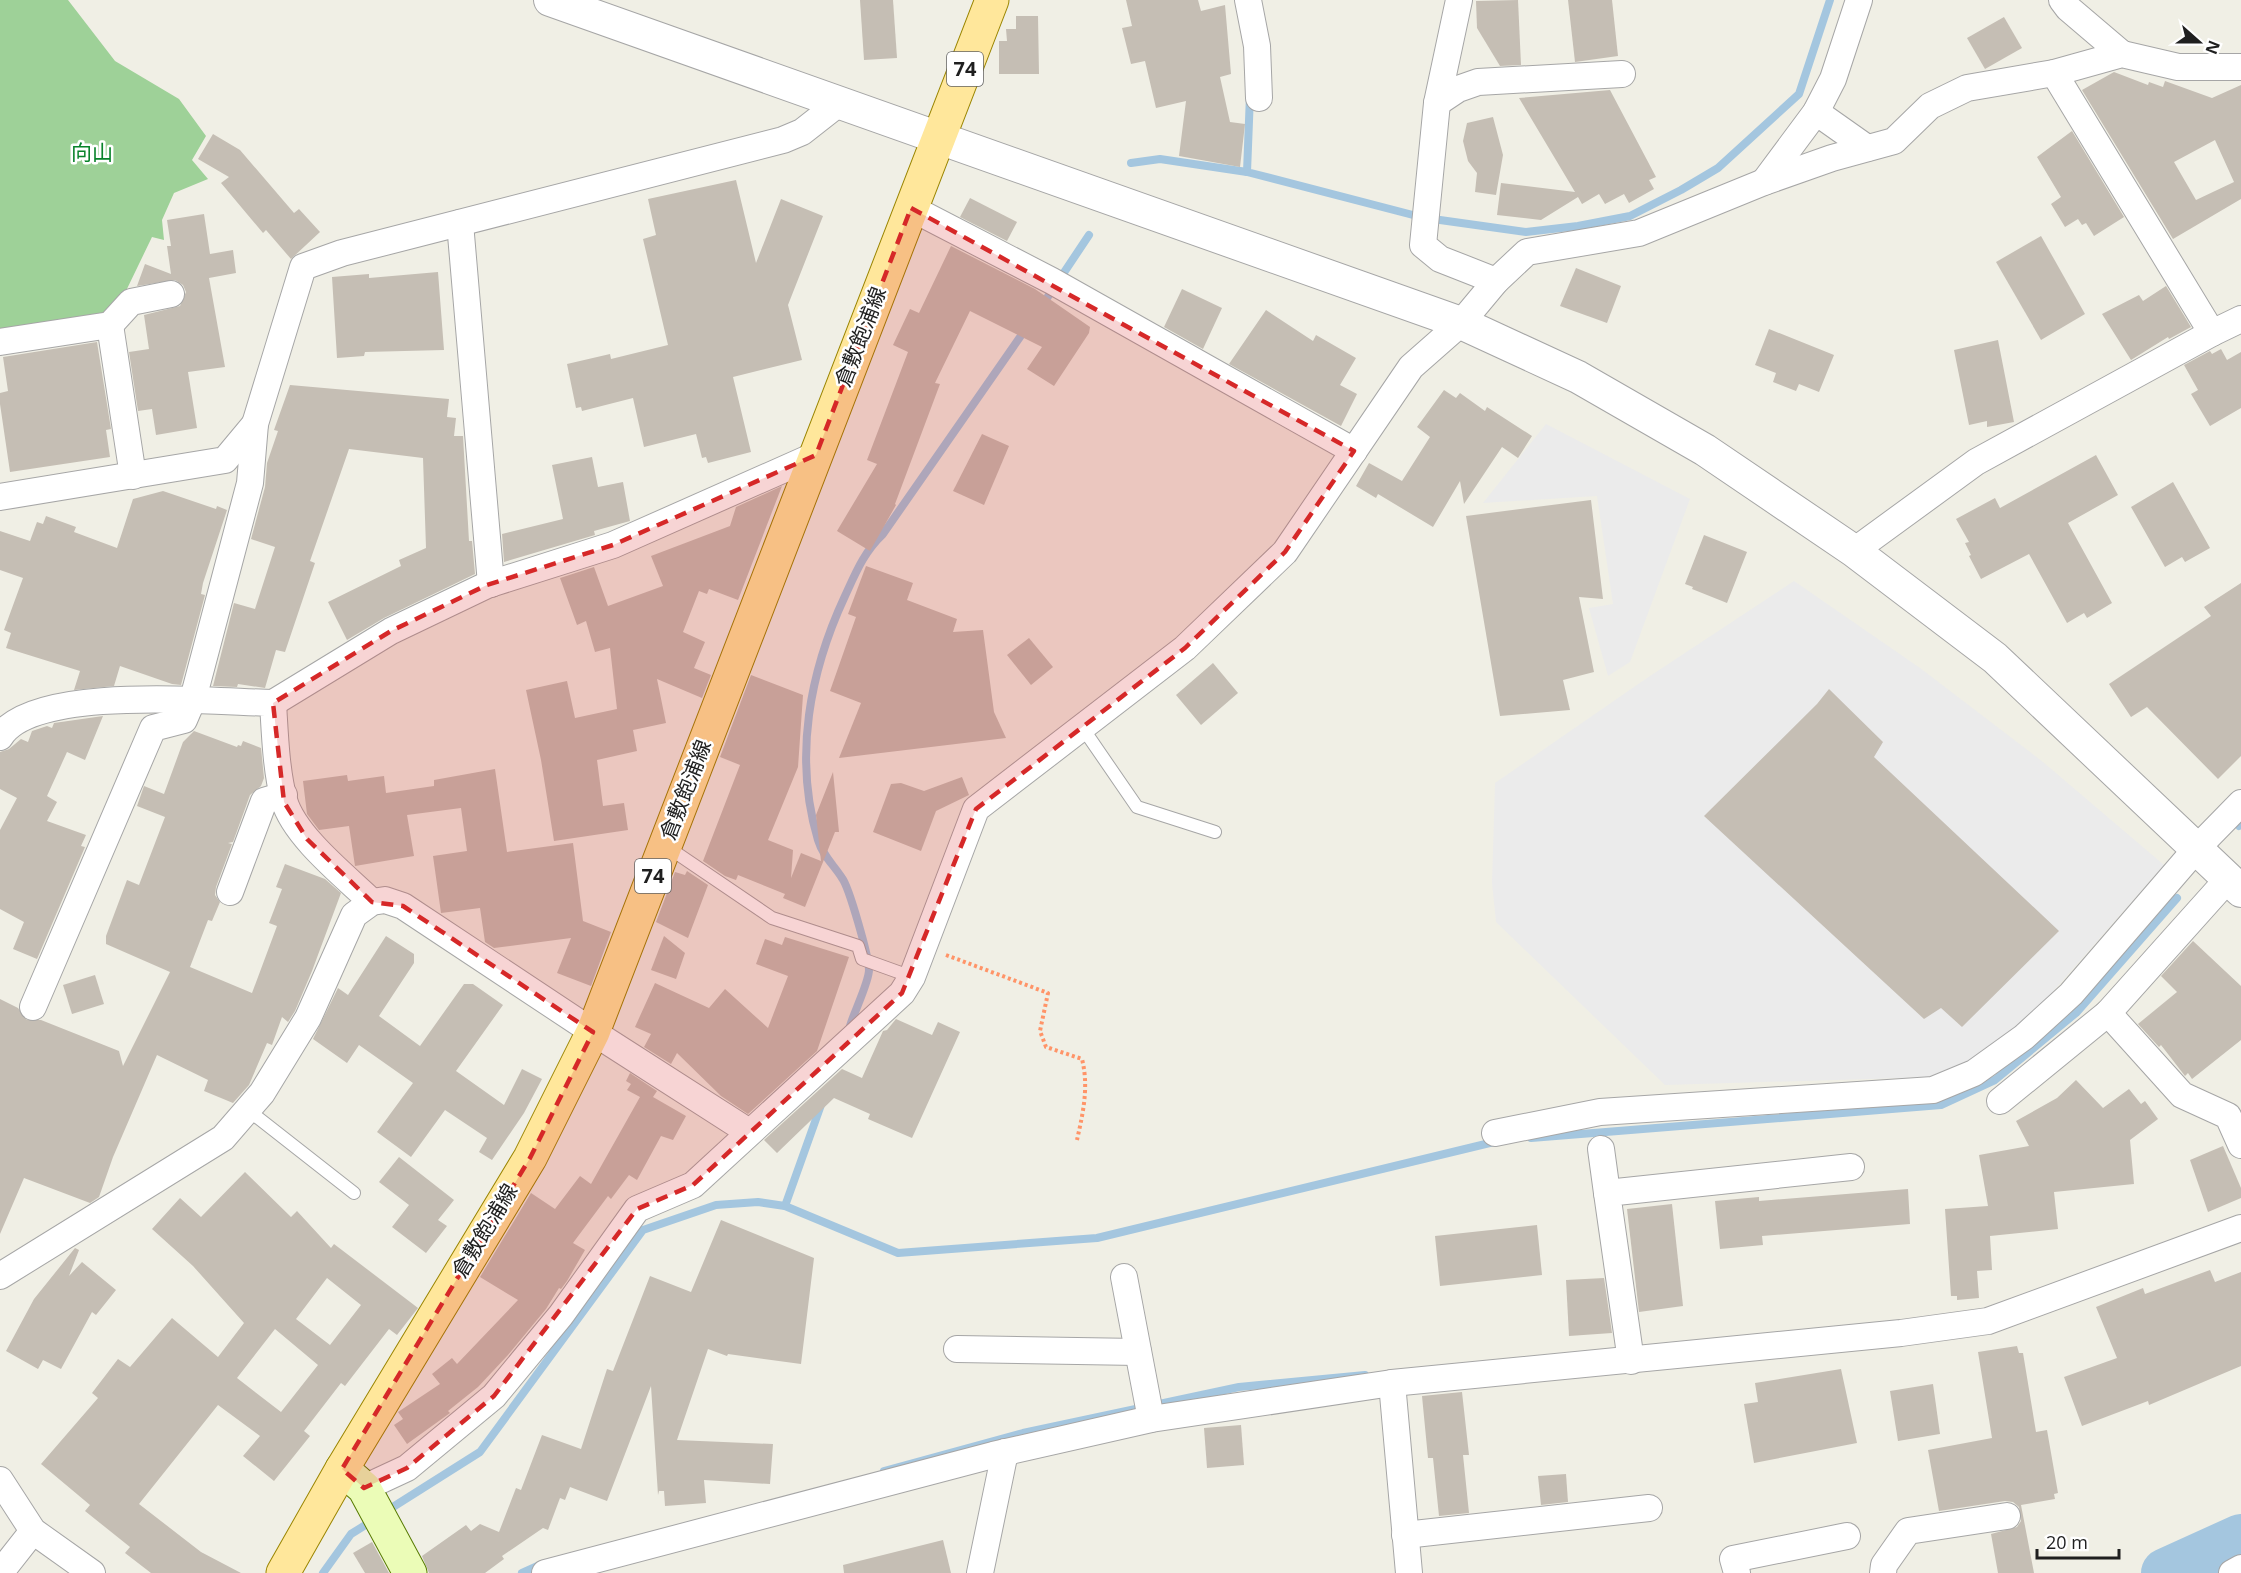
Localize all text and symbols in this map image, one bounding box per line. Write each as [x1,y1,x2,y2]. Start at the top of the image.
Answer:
north arrow [2169,12,2229,72]
text: N [2200,37,2226,57]
road number: 74 [947,52,983,86]
park label: 向山 [71,138,113,166]
street label: 倉敷飽浦線 [828,283,892,391]
street label: 倉敷飽浦線 [653,736,717,844]
road number: 74 [635,859,671,893]
street label: 倉敷飽浦線 [445,1178,523,1283]
scale bar [2037,1522,2120,1560]
text: 20 m [2046,1530,2088,1554]

